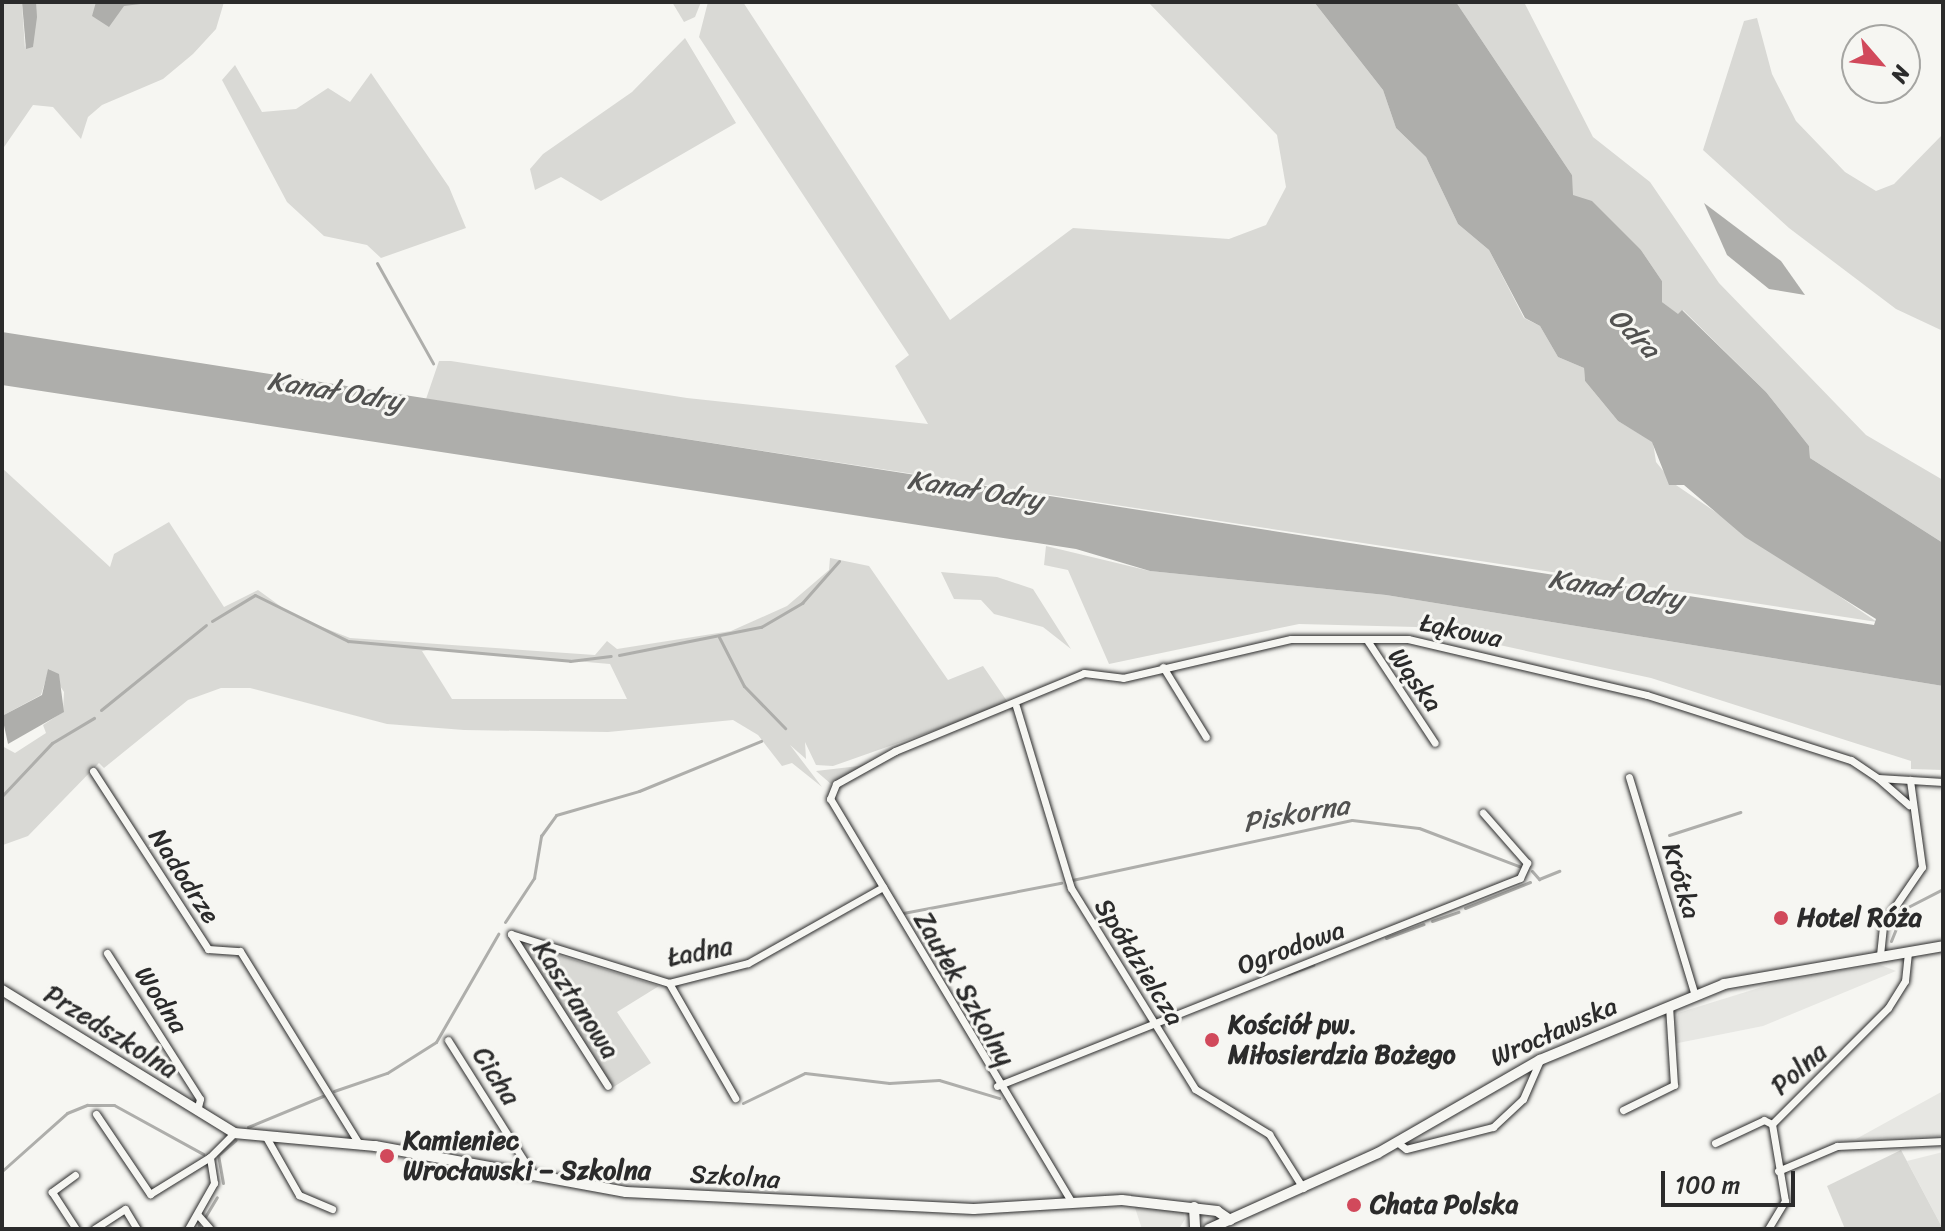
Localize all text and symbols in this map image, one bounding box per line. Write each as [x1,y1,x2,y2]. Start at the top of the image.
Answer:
north arrow [1841,24,1921,104]
text: N [1880,59,1922,90]
water label: Odra [1601,300,1667,366]
water label: Kanał Odry [266,364,404,418]
water label: Kanał Odry [906,463,1044,517]
water label: Kanał Odry [1547,562,1685,616]
street label: Łąkowa [1417,607,1505,655]
street label: Wąska [1381,642,1449,718]
water label: Piskorna [1240,788,1352,840]
street label: Nadodrze [142,823,226,929]
street label: Krótka [1655,839,1707,923]
street label: Spółdzielcza [1088,893,1190,1031]
place label: Hotel Róża [1797,902,1922,934]
street label: Zaułek Szkolny [907,906,1021,1072]
marker: Hotel Róża [1772,909,1790,927]
street label: Ogrodowa [1233,914,1349,982]
street label: Ładna [665,930,735,974]
street label: Kasztanowa [526,935,626,1065]
street label: Wodna [128,960,194,1040]
street label: Przedszkolna [38,979,184,1085]
street label: Wrocławska [1486,990,1622,1074]
place label: Kościół pw. Miłosierdzia Bożego [1228,1009,1456,1070]
marker: Kościół pw. Miłosierdzia Bożego [1203,1031,1221,1049]
street label: Polna [1765,1036,1833,1102]
street label: Cicha [466,1041,526,1111]
place label: Kamieniec Wrocławski – Szkolna [403,1125,651,1186]
marker: Kamieniec Wrocławski – Szkolna [378,1147,396,1165]
scale bar [1665,1155,1799,1205]
street label: Szkolna [689,1158,781,1196]
text: 100 m [1675,1164,1740,1206]
place label: Chata Polska [1370,1189,1519,1221]
marker: Chata Polska [1345,1196,1363,1214]

